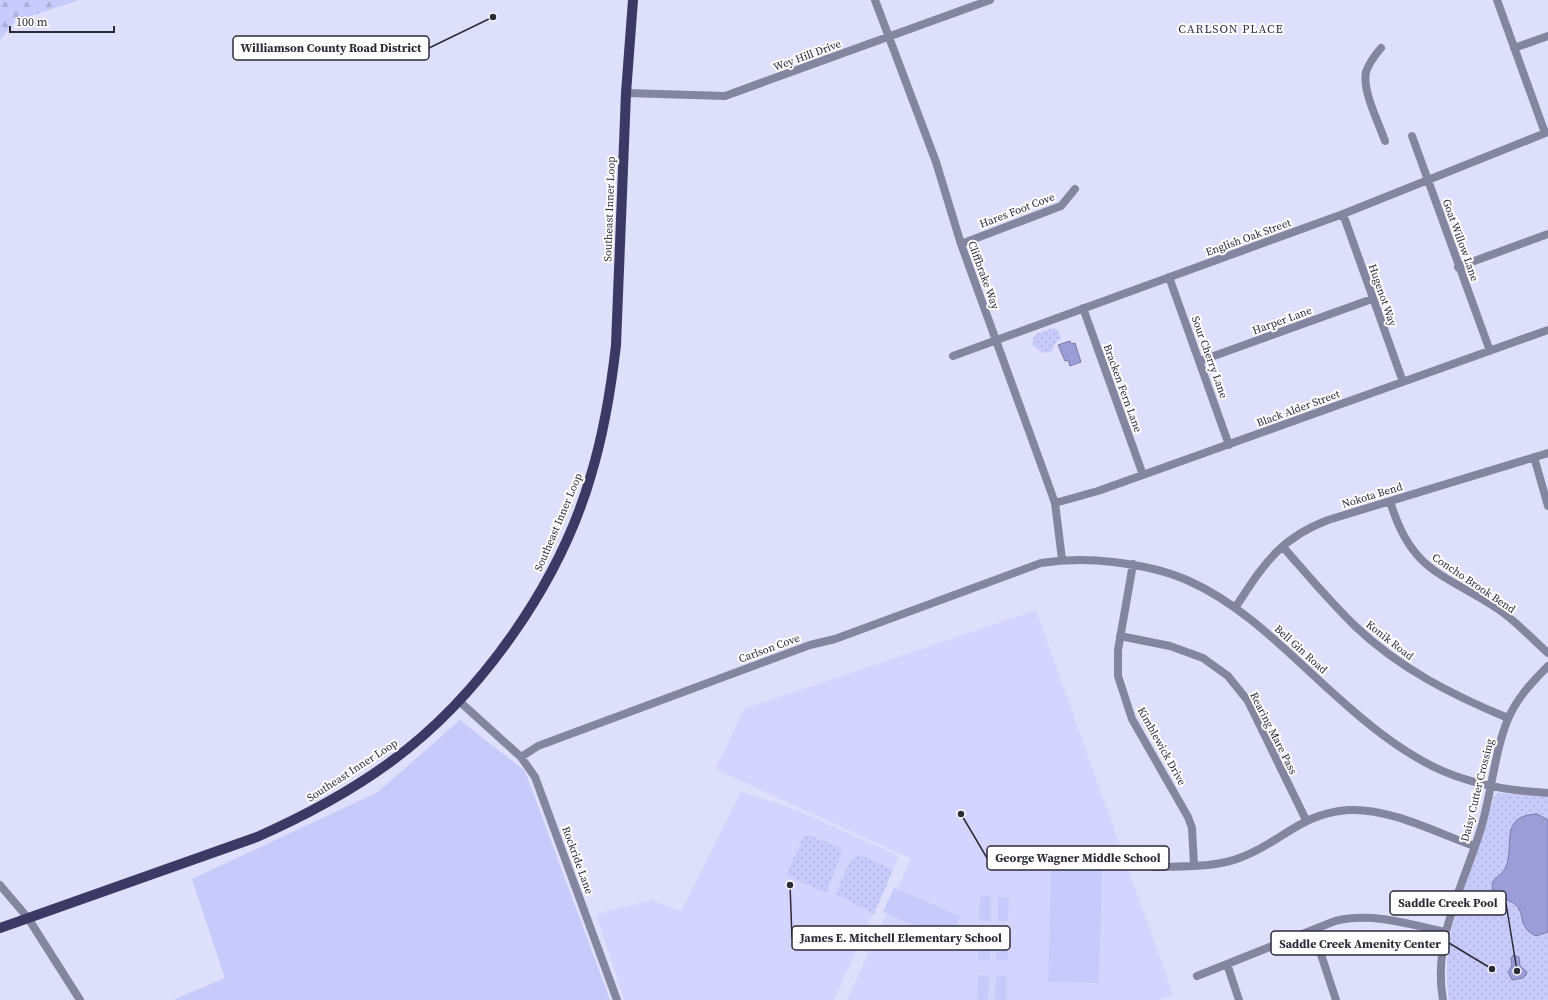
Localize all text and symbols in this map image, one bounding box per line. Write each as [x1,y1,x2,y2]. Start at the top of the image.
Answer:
scale bar [10,8,114,34]
text: 100 m [16,14,48,30]
district label: CARLSON PLACE [1178,21,1284,37]
callout: Williamson County Road District [233,36,429,60]
street label: Wey Hill Drive [771,36,843,75]
text: Williamson County Road District [241,40,422,56]
street label: Southeast Inner Loop [600,156,619,262]
street label: Hares Foot Cove [977,189,1057,232]
street label: Goat Willow Lane [1439,197,1483,284]
street label: English Oak Street [1203,215,1293,260]
street label: Cliffbrake Way [964,239,1003,312]
street label: Hugenot Way [1365,262,1400,329]
street label: Harper Lane [1250,303,1314,338]
street label: Sour Cherry Lane [1188,314,1231,401]
street label: Bracken Fern Lane [1100,342,1146,435]
street label: Black Alder Street [1255,386,1342,430]
street label: Southeast Inner Loop [531,471,586,574]
street label: Nokota Bend [1340,479,1405,512]
street label: Concho Brook Bend [1429,550,1519,617]
street label: Konik Road [1363,617,1417,664]
street label: Bell Gin Road [1271,622,1331,678]
street label: Carlson Cove [736,630,802,667]
street label: Rearing Mare Pass [1246,689,1301,777]
street label: Kimblewick Drive [1134,704,1190,789]
street label: Southeast Inner Loop [304,735,401,805]
street label: Daisy Cutter Crossing [1457,737,1498,843]
street label: Rockride Lane [558,824,597,896]
callout: George Wagner Middle School [987,846,1169,870]
text: George Wagner Middle School [995,850,1161,866]
callout: Saddle Creek Pool [1390,891,1506,915]
text: Saddle Creek Pool [1398,895,1498,911]
callout: James E. Mitchell Elementary School [792,926,1010,950]
text: James E. Mitchell Elementary School [799,930,1002,946]
callout: Saddle Creek Amenity Center [1271,931,1449,955]
text: Saddle Creek Amenity Center [1279,936,1441,952]

